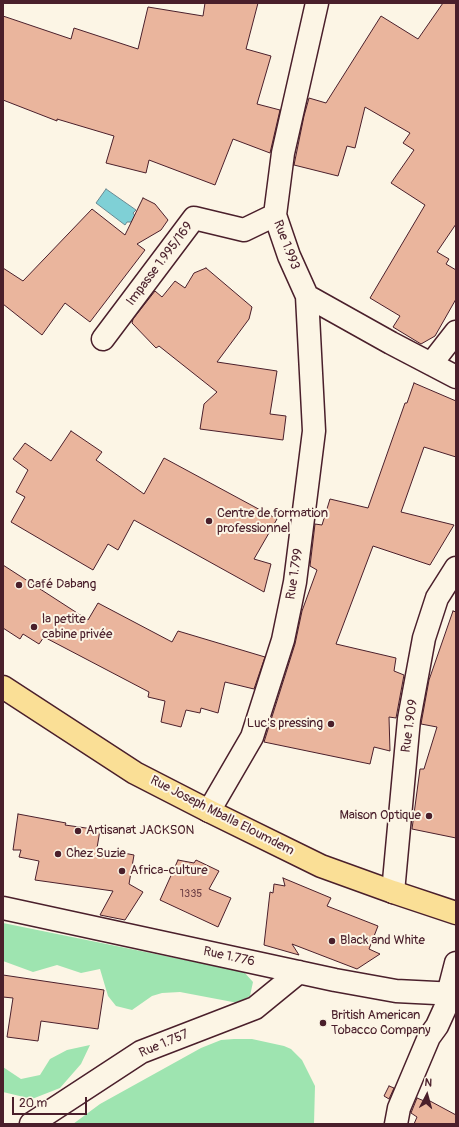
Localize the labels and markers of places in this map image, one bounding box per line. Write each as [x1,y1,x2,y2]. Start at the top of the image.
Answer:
place label: Centre de formation professionnel [217,506,328,537]
marker: Centre de formation professionnel [204,516,214,526]
place label: Café Dabang [27,577,96,593]
marker: Café Dabang [14,580,24,590]
place label: la petite cabine privée [42,612,112,643]
marker: la petite cabine privée [29,622,39,632]
place label: Luc's pressing [247,716,323,732]
marker: Luc's pressing [326,719,336,729]
place label: Maison Optique [339,808,421,824]
marker: Maison Optique [424,811,434,821]
place label: Artisanat JACKSON [86,823,194,839]
marker: Artisanat JACKSON [73,826,83,836]
place label: Chez Suzie [66,846,126,862]
marker: Chez Suzie [53,849,63,859]
place label: Africa-culture [130,863,208,879]
marker: Africa-culture [117,866,127,876]
place label: Black and White [340,933,425,949]
marker: Black and White [327,936,337,946]
place label: British American Tobacco Company [331,1008,431,1039]
marker: British American Tobacco Company [318,1018,328,1028]

